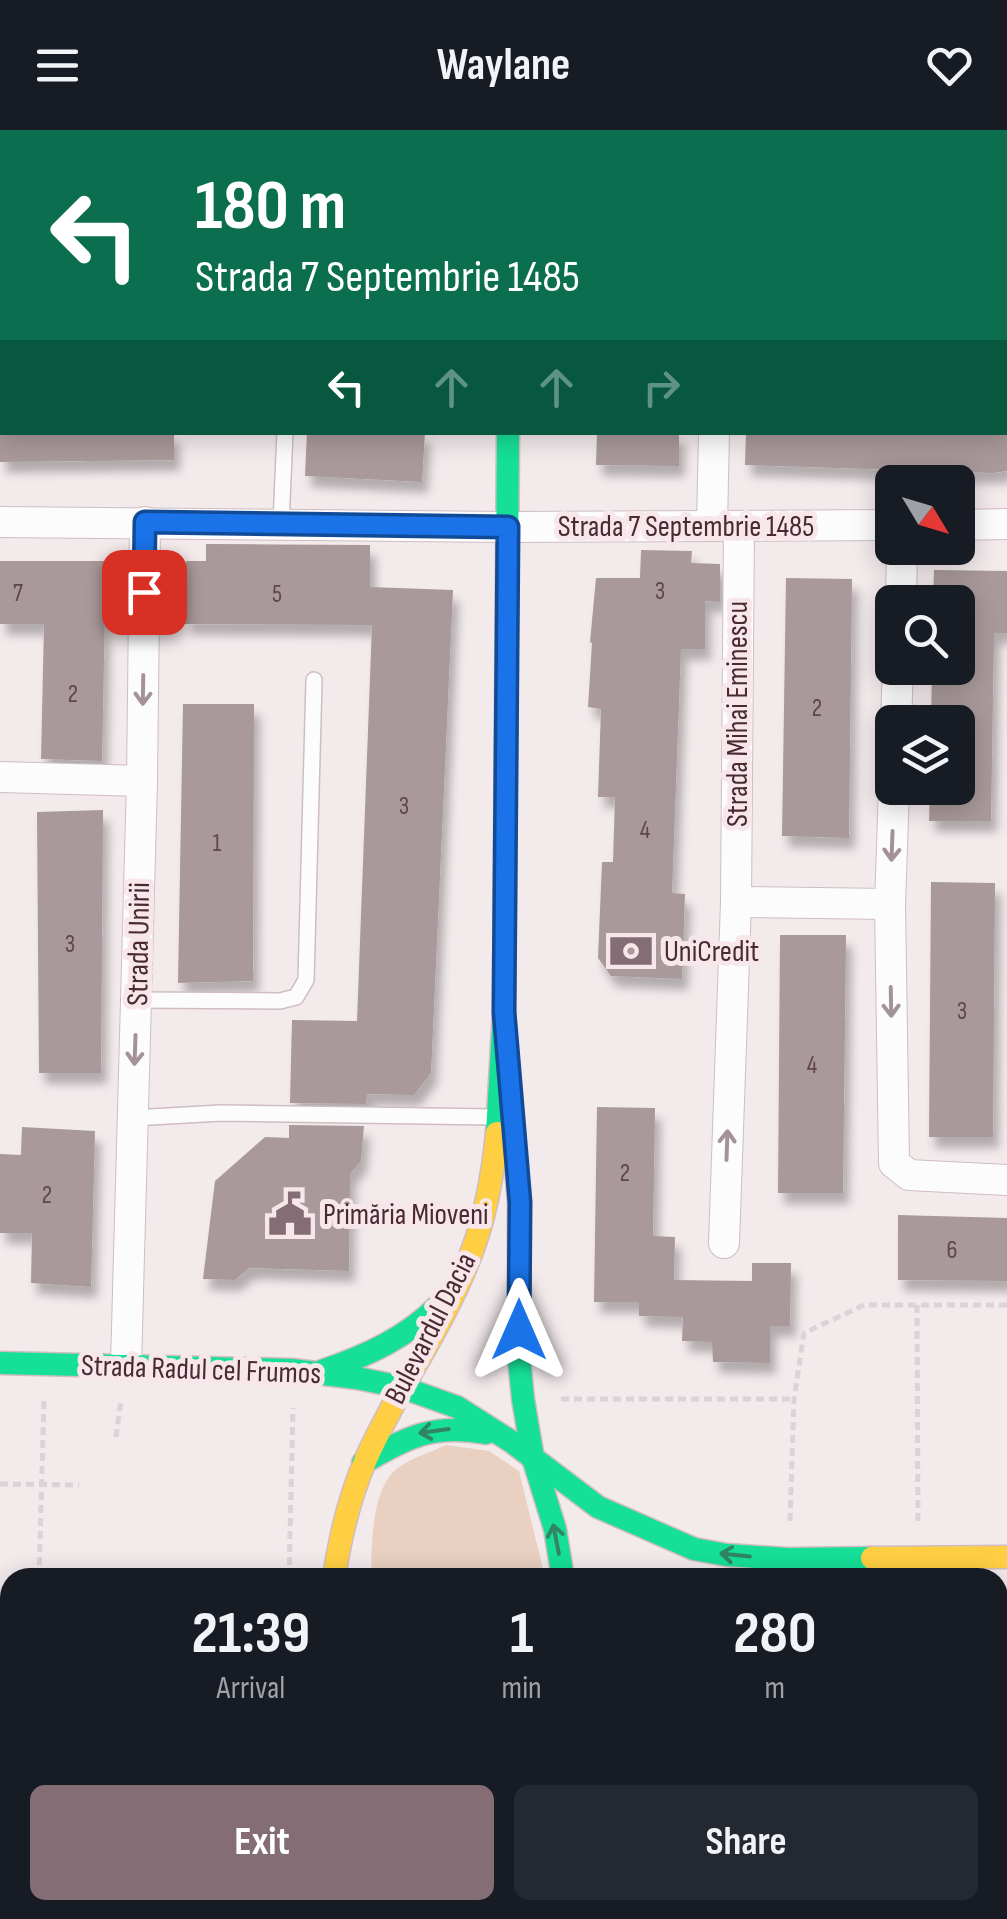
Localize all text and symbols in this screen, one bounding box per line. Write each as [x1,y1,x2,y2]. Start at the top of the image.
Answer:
icon: menu [30,38,85,93]
text: Waylane [437,38,570,93]
icon: heart [922,38,977,93]
text: 180 m [195,165,346,249]
icon: left [30,170,160,300]
text: Strada 7 Septembrie 1485 [195,250,580,305]
icon: left [319,360,374,415]
icon: ahead [424,360,479,415]
icon: ahead [529,360,584,415]
icon: right [634,360,689,415]
north arrow [875,465,975,565]
map controls [875,465,975,805]
street label: Strada 7 Septembrie 1485 [558,509,814,545]
pin [102,550,187,635]
icon: arrive [117,565,172,620]
house number: 3 [655,576,665,607]
house number: 7 [13,578,23,609]
house number: 5 [272,579,282,610]
button: search [875,585,975,685]
street label: Strada Mihai Eminescu [720,601,756,827]
one-way arrow [134,672,152,705]
house number: 2 [68,679,78,710]
house number: 2 [812,693,822,724]
button: layers [875,705,975,805]
house number: 3 [399,791,409,822]
house number: 4 [640,815,650,846]
house number: 1 [213,828,222,859]
one-way arrow [882,829,901,861]
street label: Strada Unirii [120,882,158,1006]
bank icon: UniCredit [607,927,655,975]
house number: 3 [65,929,75,960]
place label: UniCredit [664,934,759,970]
one-way arrow [882,985,901,1017]
house number: 3 [957,996,967,1027]
one-way arrow [126,1033,145,1065]
house number: 4 [807,1050,817,1081]
one-way arrow [718,1130,737,1162]
house number: 2 [620,1158,630,1189]
house number: 2 [42,1180,52,1211]
public building icon: Primăria Mioveni [266,1190,314,1238]
place label: Primăria Mioveni [323,1197,489,1233]
house number: 6 [947,1235,957,1266]
street label: Bulevardul Dacia [377,1247,484,1410]
position arrow [467,1278,571,1382]
street label: Strada Radul cel Frumos [80,1348,322,1392]
one-way arrow [418,1422,451,1440]
one-way arrow [546,1523,565,1555]
one-way arrow [719,1545,751,1564]
text: 21:39 [192,1598,310,1670]
text: 1 [510,1598,533,1670]
text: 280 [733,1598,816,1670]
text: Arrival [216,1669,285,1708]
text: min [502,1669,542,1708]
text: m [765,1669,785,1708]
button: Exit [30,1785,494,1900]
button: Share [514,1785,978,1900]

